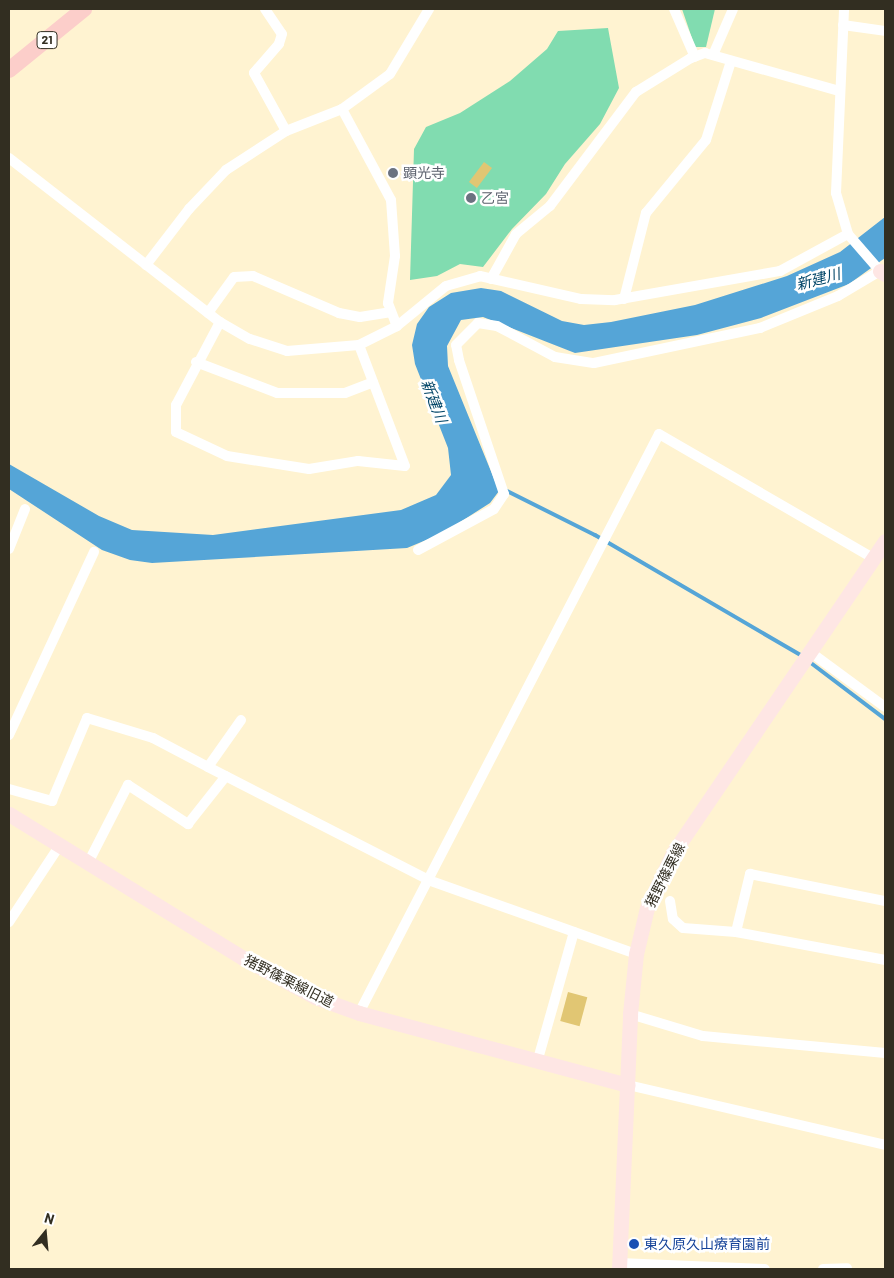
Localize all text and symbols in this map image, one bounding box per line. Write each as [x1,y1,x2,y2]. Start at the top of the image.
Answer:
road number: 21 [36,30,58,50]
place label: 顕光寺 [403,165,445,181]
marker: 顕光寺 [387,167,399,179]
place label: 乙宮 [481,190,509,206]
marker: 乙宮 [465,192,477,204]
water label: 新建川 [794,264,842,294]
water label: 新建川 [418,377,450,425]
street label: 猪野篠栗線 [642,840,688,910]
street label: 猪野篠栗線旧道 [242,951,336,1011]
north arrow [20,1208,70,1258]
text: N [43,1209,56,1228]
place label: 東久原久山療育園前 [644,1236,770,1252]
marker: 東久原久山療育園前 [628,1238,640,1250]

